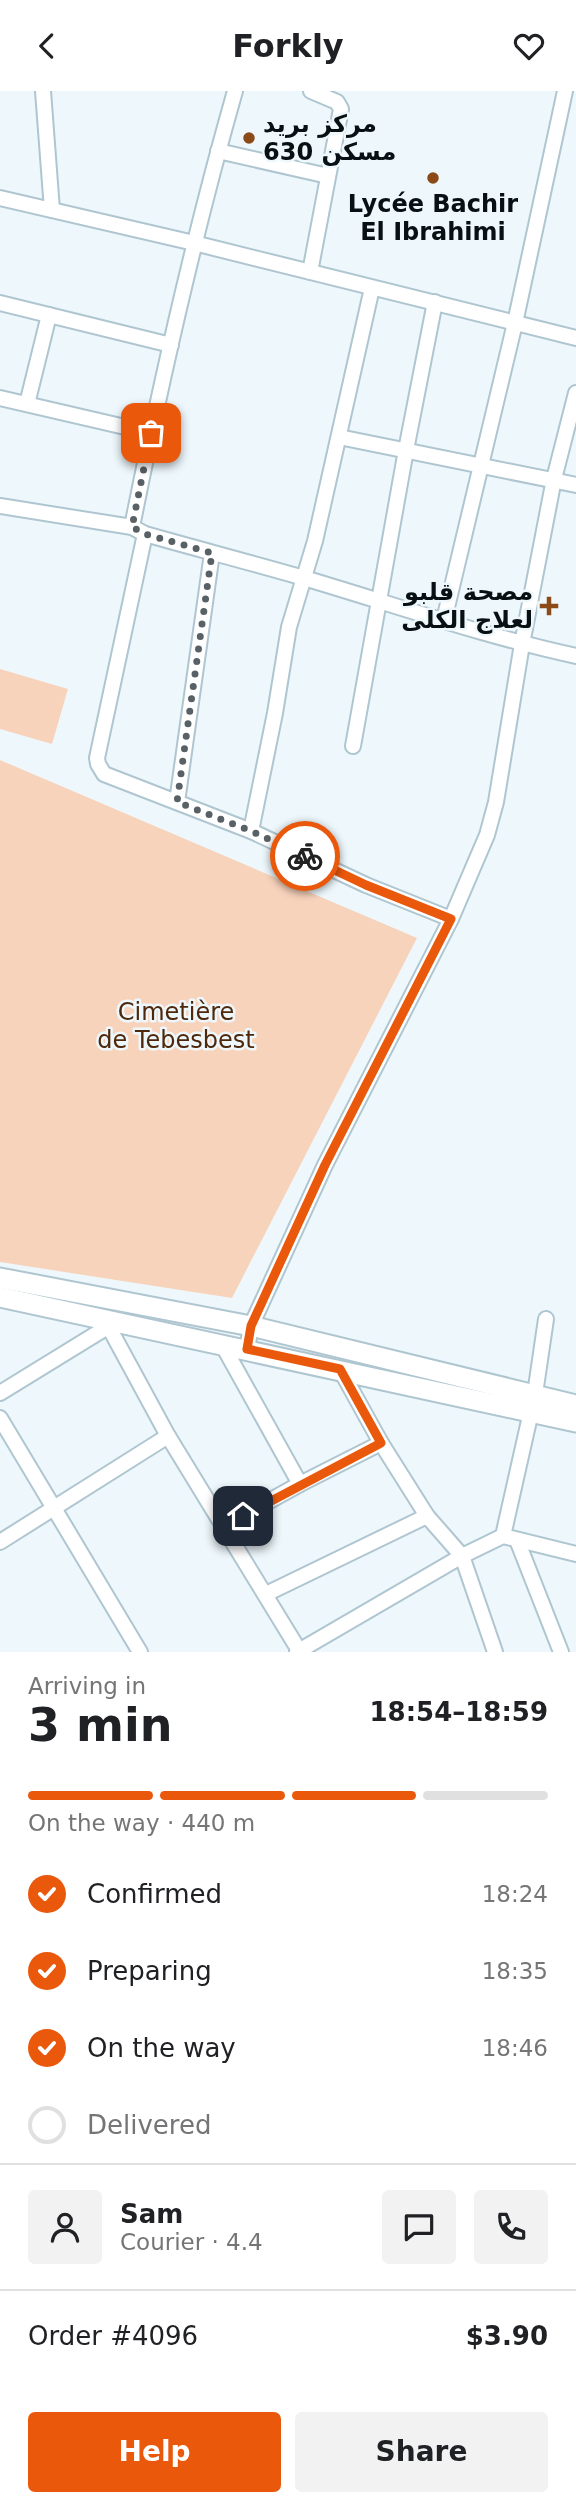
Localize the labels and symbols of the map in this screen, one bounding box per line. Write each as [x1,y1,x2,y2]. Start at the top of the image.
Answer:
place label: مركز بريد 630 مسكن [263,110,396,166]
marker: مركز بريد 630 مسكن [241,130,257,146]
marker: Lycée Bachir El Ibrahimi [425,170,441,186]
place label: Lycée Bachir El Ibrahimi [348,190,518,246]
pin [121,403,181,463]
place label: مصحة قلبو لعلاج الكلى [401,578,533,634]
marker: مصحة قلبو لعلاج الكلى [539,596,559,616]
courier [270,821,340,891]
park label: Cimetière de Tebesbest [97,998,255,1054]
pin [213,1486,273,1546]

